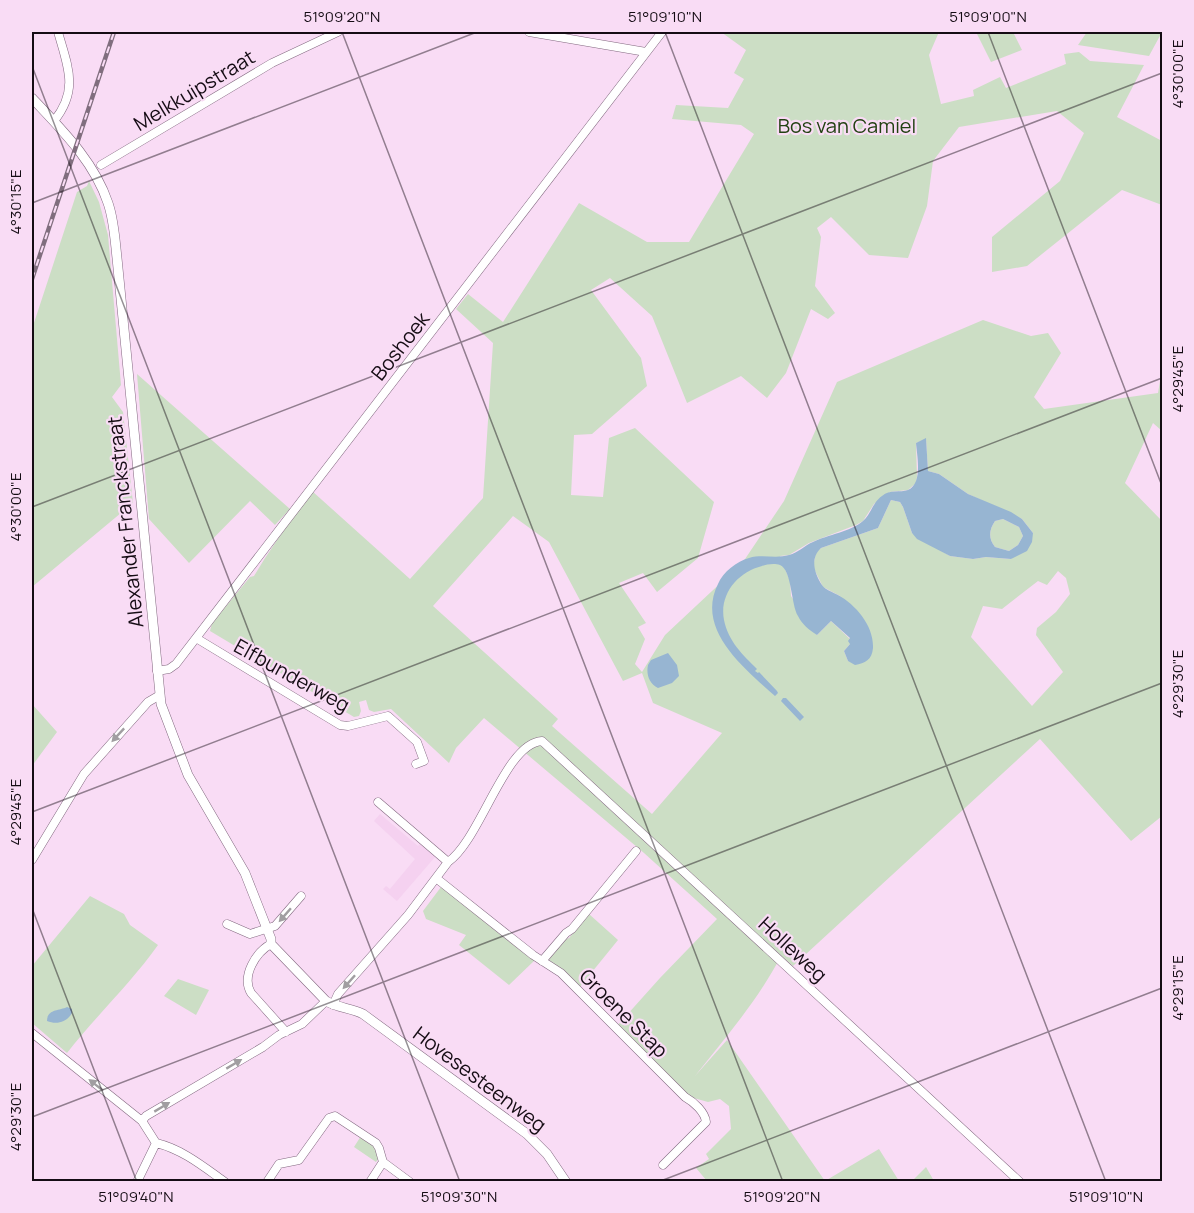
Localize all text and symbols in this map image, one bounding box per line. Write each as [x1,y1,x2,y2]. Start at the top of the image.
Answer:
text: 51°09'20"N [304,6,380,27]
text: 51°09'10"N [628,6,702,27]
text: 51°09'00"N [949,6,1027,27]
text: 4°30'00"E [1167,40,1188,108]
street label: Melkkuipstraat [128,43,260,137]
park label: Bos van Camiel [778,112,916,139]
text: 4°30'15"E [5,169,26,235]
street label: Boshoek [365,305,436,386]
text: 4°29'45"E [1167,346,1188,412]
street label: Alexander Franckstraat [100,415,150,629]
text: 4°30'00"E [5,473,26,541]
street label: Elfbunderweg [229,632,355,718]
text: 4°29'30"E [1167,650,1188,718]
one-way arrow [111,728,125,743]
text: 4°29'45"E [5,779,26,845]
one-way arrow [279,907,292,922]
street label: Holleweg [753,910,833,988]
text: 4°29'15"E [1167,955,1188,1021]
street label: Groene Stap [574,963,674,1063]
one-way arrow [343,974,356,989]
street label: Hovesesteenweg [408,1020,552,1138]
one-way arrow [226,1059,242,1070]
one-way arrow [88,1078,104,1091]
text: 4°29'30"E [5,1083,26,1151]
one-way arrow [154,1101,170,1112]
text: 51°09'40"N [98,1186,174,1207]
text: 51°09'30"N [421,1186,497,1207]
text: 51°09'20"N [744,1186,820,1207]
text: 51°09'10"N [1069,1186,1143,1207]

